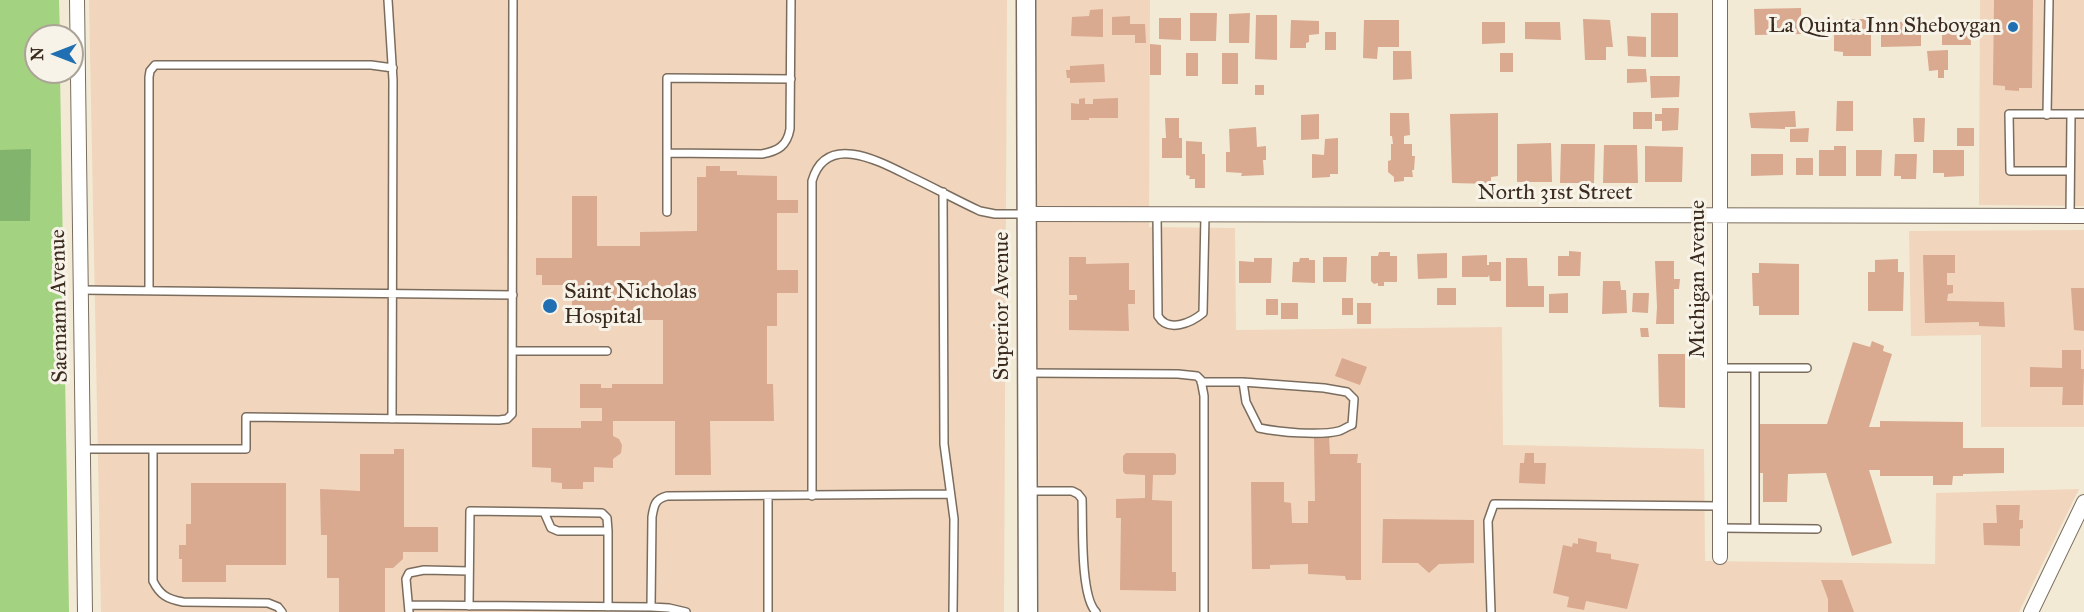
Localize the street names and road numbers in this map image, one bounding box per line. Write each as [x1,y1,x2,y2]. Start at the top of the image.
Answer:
street label: North 31st Street [1477,181,1633,207]
street label: Michigan Avenue [1686,200,1712,358]
street label: Saemann Avenue [45,229,75,383]
street label: Superior Avenue [990,232,1016,380]

